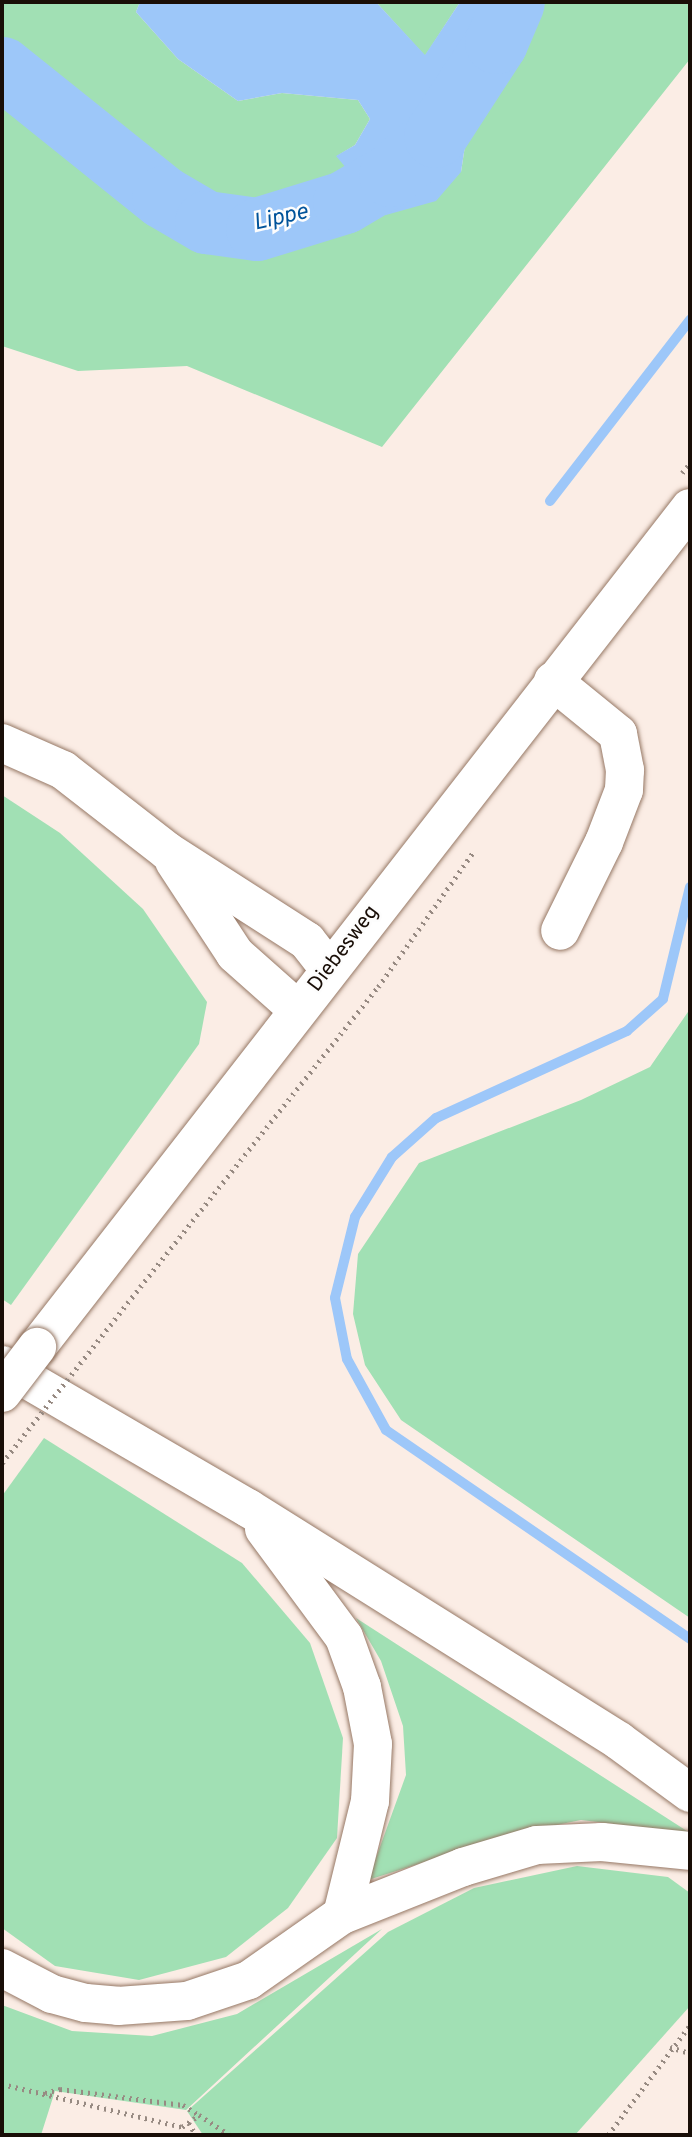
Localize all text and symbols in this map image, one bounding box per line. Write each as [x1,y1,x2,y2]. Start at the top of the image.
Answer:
water label: Lippe [251,199,311,239]
street label: Diebesweg [303,901,385,997]

